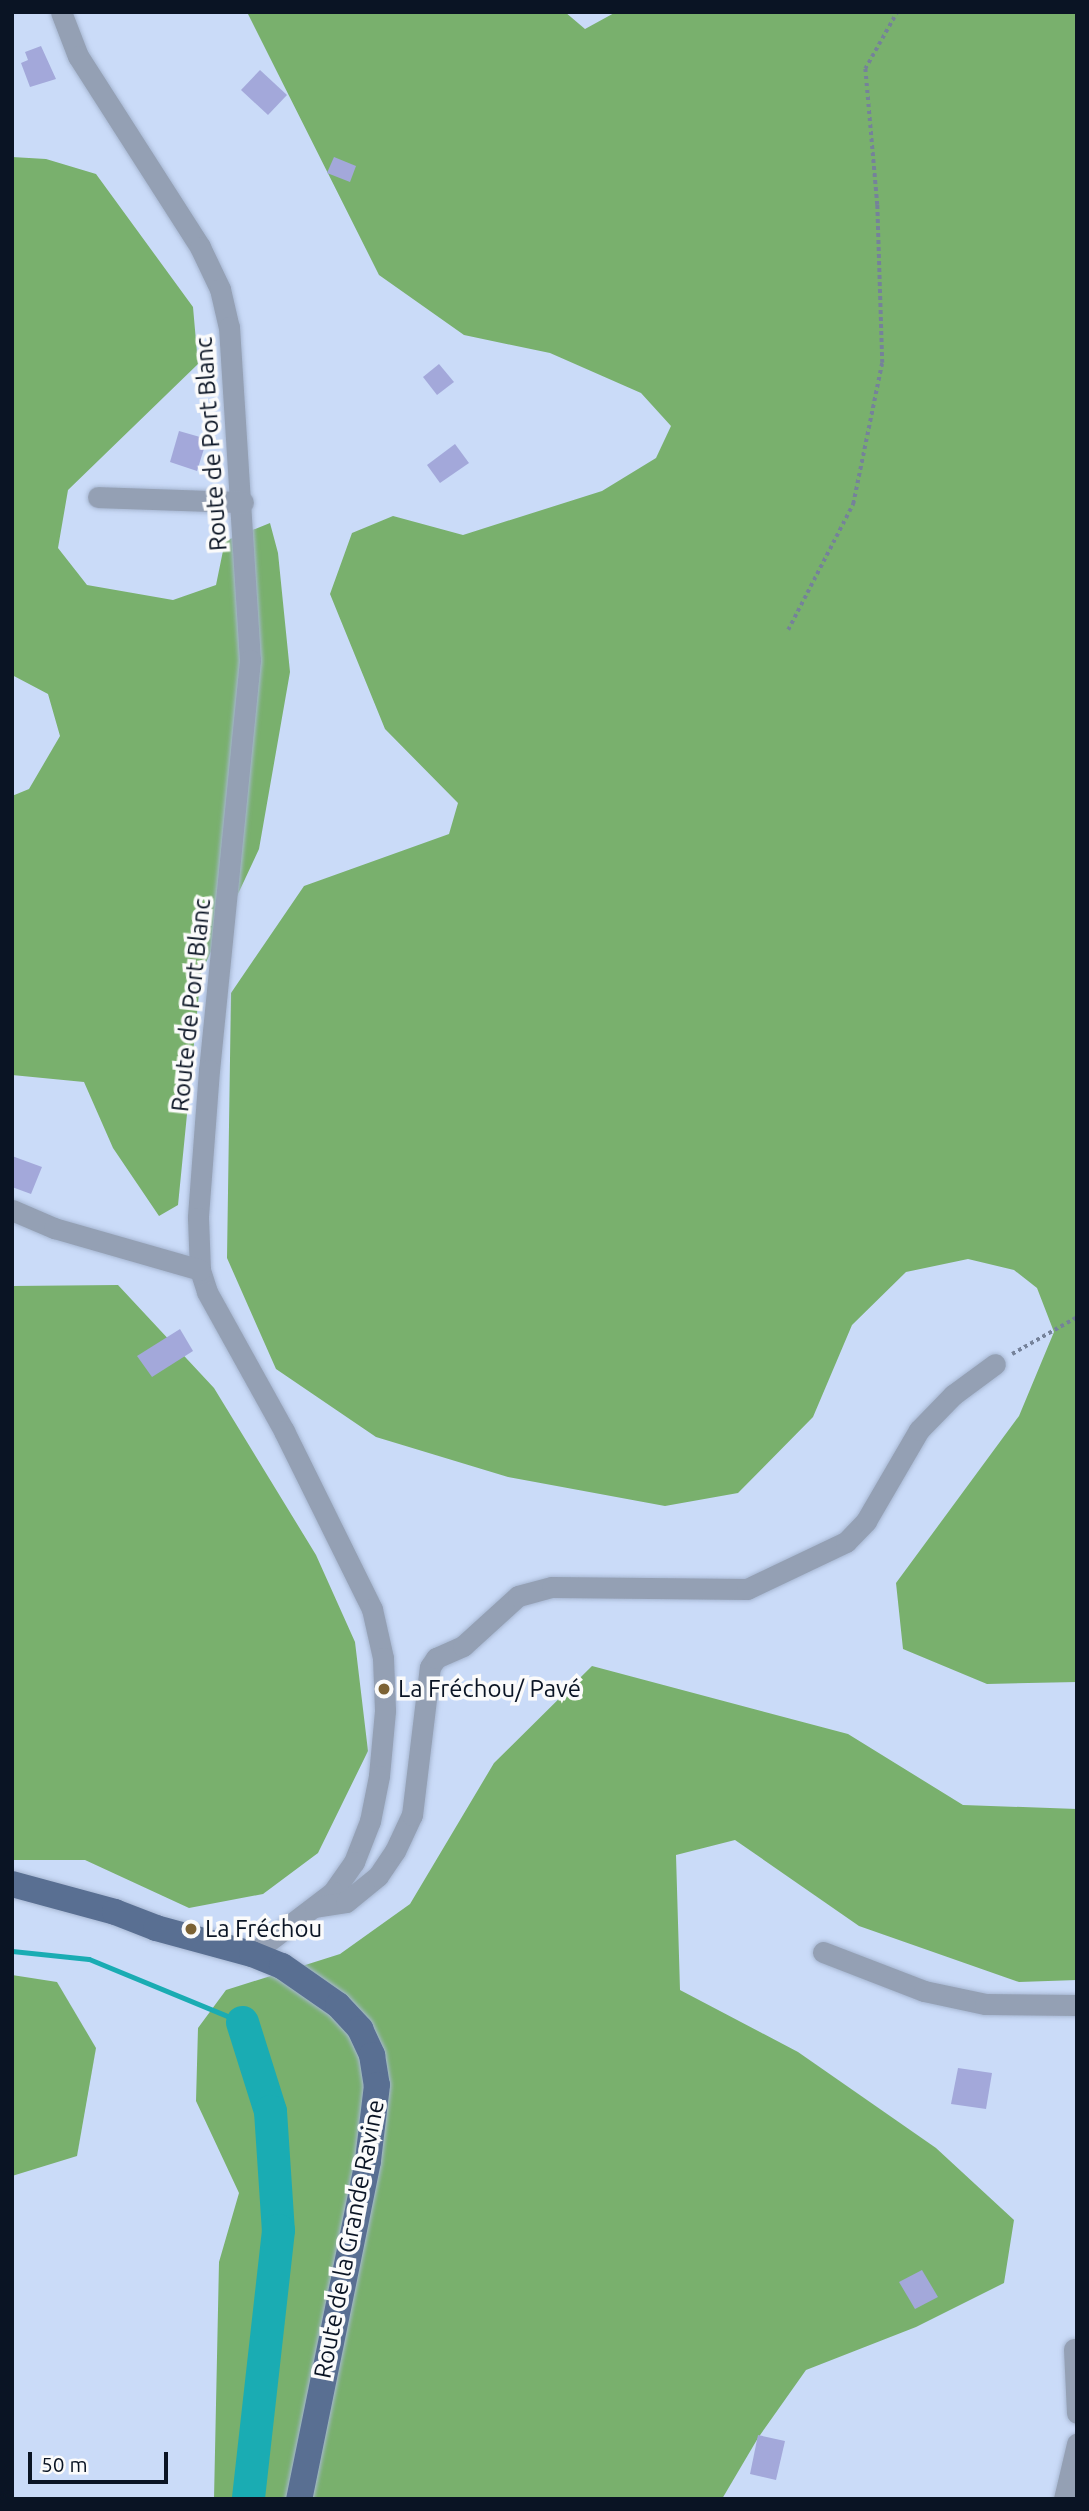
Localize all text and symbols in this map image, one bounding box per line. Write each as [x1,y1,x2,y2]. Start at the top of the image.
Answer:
street label: Route de Port Blanc [189,336,233,552]
street label: Route de Port Blanc [165,897,217,1113]
place label: La Fréchou/ Pavé [398,1675,581,1703]
marker: La Fréchou/ Pavé [376,1681,392,1697]
place label: La Fréchou [205,1915,322,1943]
marker: La Fréchou [183,1921,199,1937]
street label: Route de la Grande Ravine [308,2097,390,2381]
scale bar [32,2438,172,2482]
text: 50 m [41,2452,88,2476]

